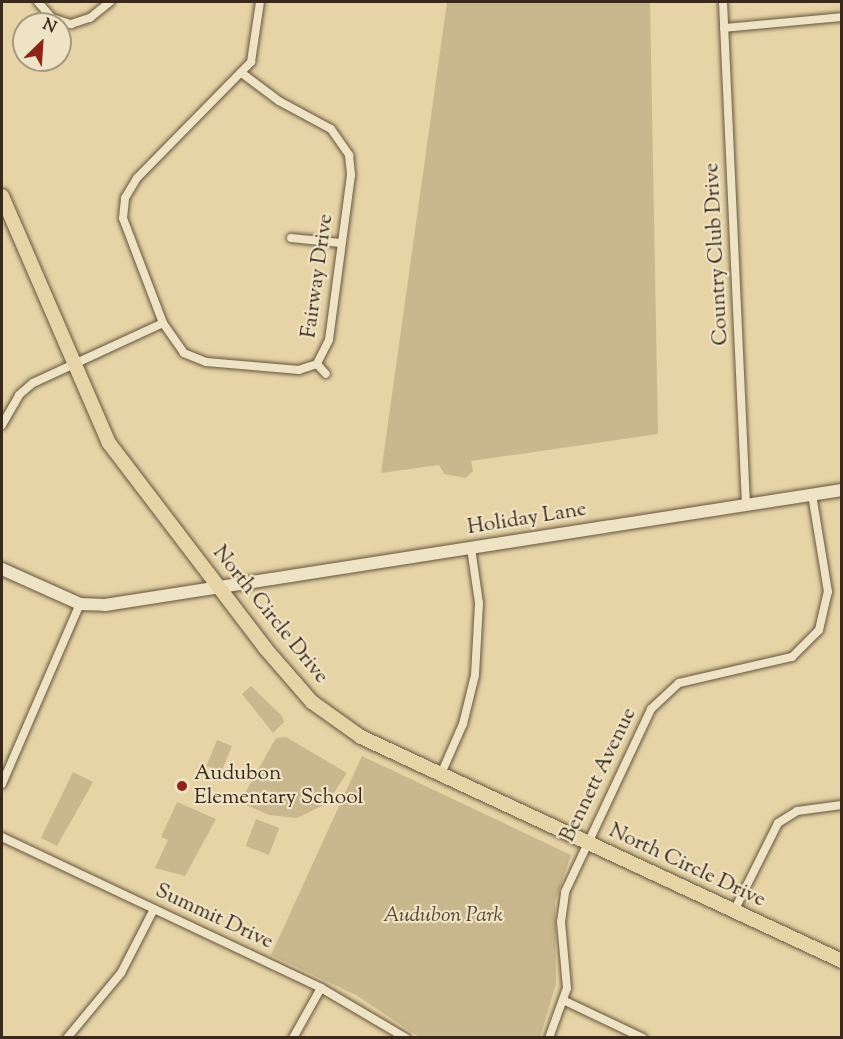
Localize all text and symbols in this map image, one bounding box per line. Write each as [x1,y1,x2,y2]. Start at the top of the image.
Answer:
north arrow [12,12,72,72]
text: N [38,14,60,40]
street label: Country Club Drive [700,162,734,346]
street label: Fairway Drive [297,212,339,340]
street label: Holiday Lane [466,497,588,541]
street label: North Circle Drive [207,541,333,689]
street label: Bennett Avenue [556,704,642,846]
place label: Audubon Elementary School [194,761,363,811]
marker: Audubon Elementary School [175,779,189,793]
street label: North Circle Drive [605,819,769,913]
street label: Summit Drive [151,879,277,955]
park label: Audubon Park [383,903,503,929]

